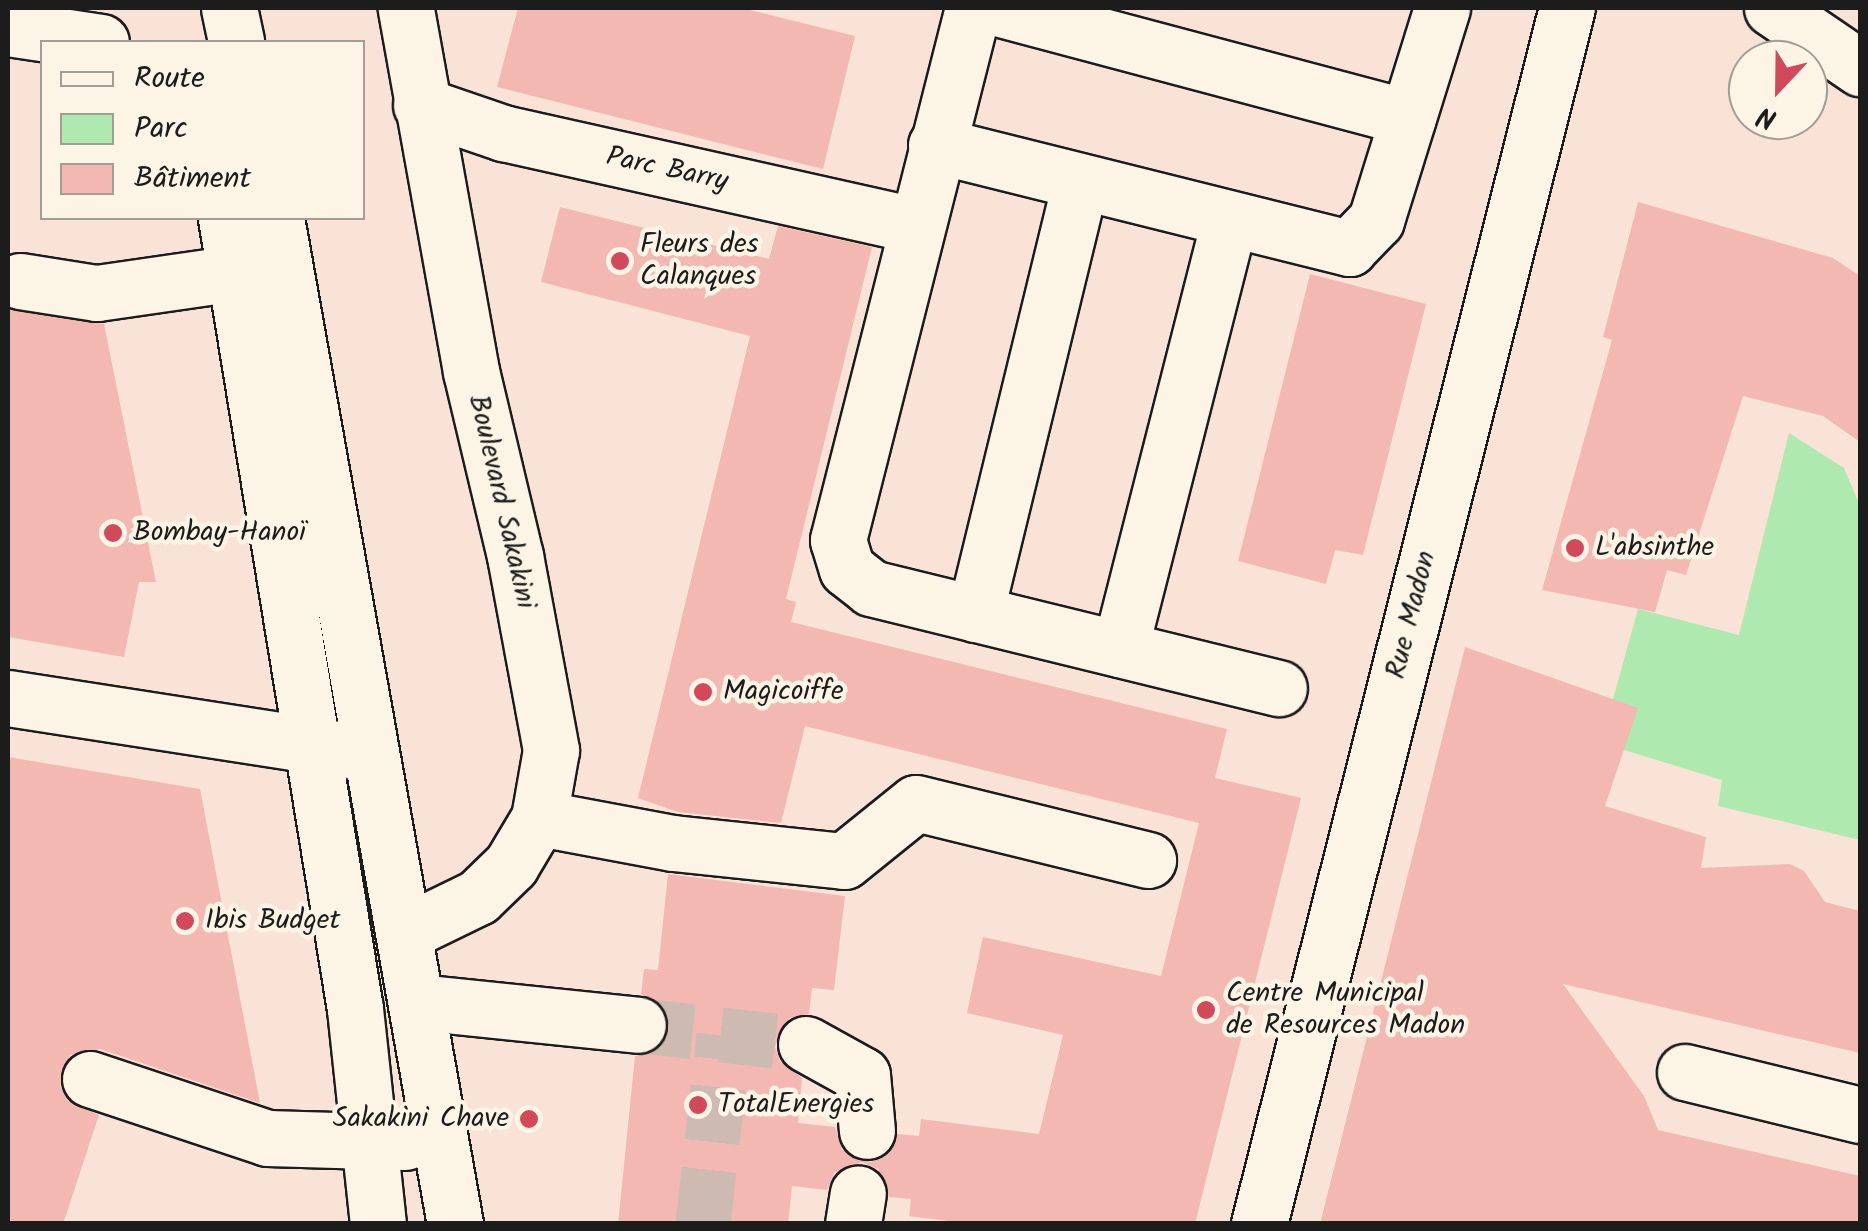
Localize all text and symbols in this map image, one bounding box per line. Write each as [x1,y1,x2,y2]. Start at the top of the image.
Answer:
legend [40,40,365,220]
north arrow [1728,40,1828,140]
text: Route [134,55,205,103]
text: N [1751,92,1784,141]
text: Parc [134,105,188,153]
street label: Parc Barry [603,141,731,199]
text: Bâtiment [134,155,251,203]
place label: Fleurs des Calanques [640,228,758,294]
marker: Fleurs des Calanques [609,250,631,272]
street label: Boulevard Sakakini [460,392,542,612]
place label: Bombay-Hanoï [133,516,306,550]
marker: Bombay-Hanoï [102,522,124,544]
place label: L'absinthe [1595,531,1714,565]
marker: L'absinthe [1564,537,1586,559]
street label: Rue Madon [1380,548,1444,682]
place label: Magicoiffe [723,675,844,709]
marker: Magicoiffe [692,681,714,703]
place label: Ibis Budget [205,904,340,938]
marker: Ibis Budget [174,910,196,932]
place label: Centre Municipal de Resources Madon [1226,977,1465,1043]
marker: Centre Municipal de Resources Madon [1195,999,1217,1021]
place label: TotalEnergies [718,1088,874,1122]
marker: TotalEnergies [687,1094,709,1116]
place label: Sakakini Chave [333,1102,509,1136]
marker: Sakakini Chave [518,1108,540,1130]

